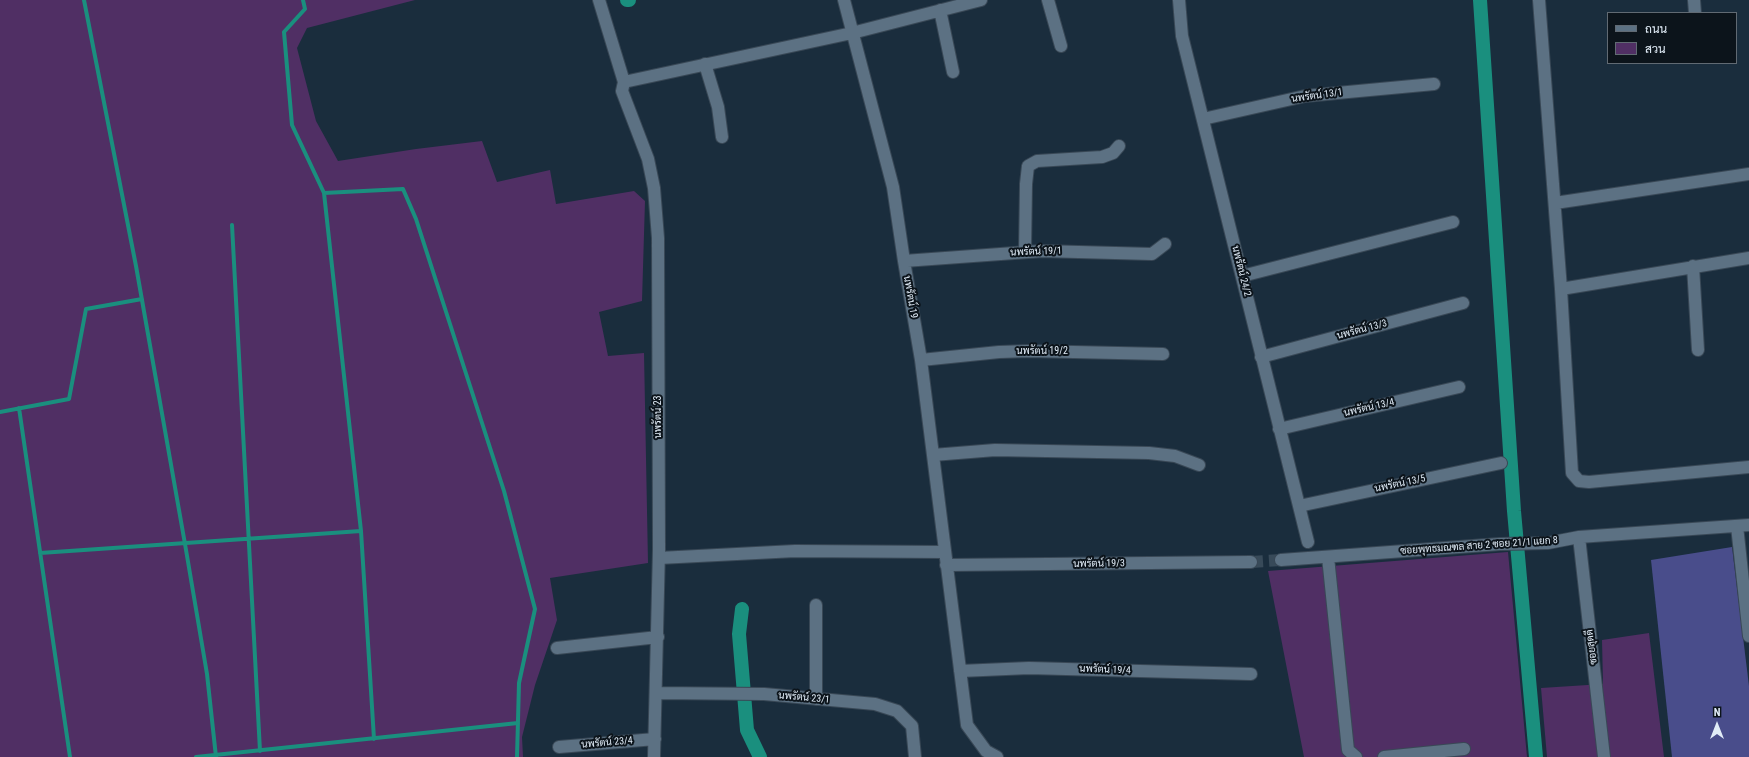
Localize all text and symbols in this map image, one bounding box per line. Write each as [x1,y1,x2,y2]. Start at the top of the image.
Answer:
legend [1607,12,1737,64]
text: ถนน [1645,22,1667,36]
text: สวน [1645,42,1666,56]
street label: นพรัตน์ 13/1 [1291,86,1343,106]
street label: นพรัตน์ 24/2 [1229,244,1253,298]
street label: นพรัตน์ 19/1 [1010,245,1062,259]
street label: นพรัตน์ 19 [900,275,920,319]
street label: นพรัตน์ 13/3 [1335,318,1389,342]
street label: นพรัตน์ 19/2 [1016,345,1068,357]
street label: นพรัตน์ 23 [652,395,664,439]
street label: นพรัตน์ 13/4 [1342,396,1396,420]
street label: นพรัตน์ 13/5 [1373,473,1427,495]
street label: ซอยพุทธมณฑล สาย 2 ซอย 21/1 แยก 8 [1400,535,1558,557]
street label: นพรัตน์ 19/3 [1073,558,1125,570]
street label: ซอยสุดดี [1584,629,1600,665]
street label: นพรัตน์ 19/4 [1079,663,1131,677]
street label: นพรัตน์ 23/1 [778,690,830,706]
north arrow [1697,705,1737,745]
text: N [1714,706,1720,719]
street label: นพรัตน์ 23/4 [581,735,633,751]

